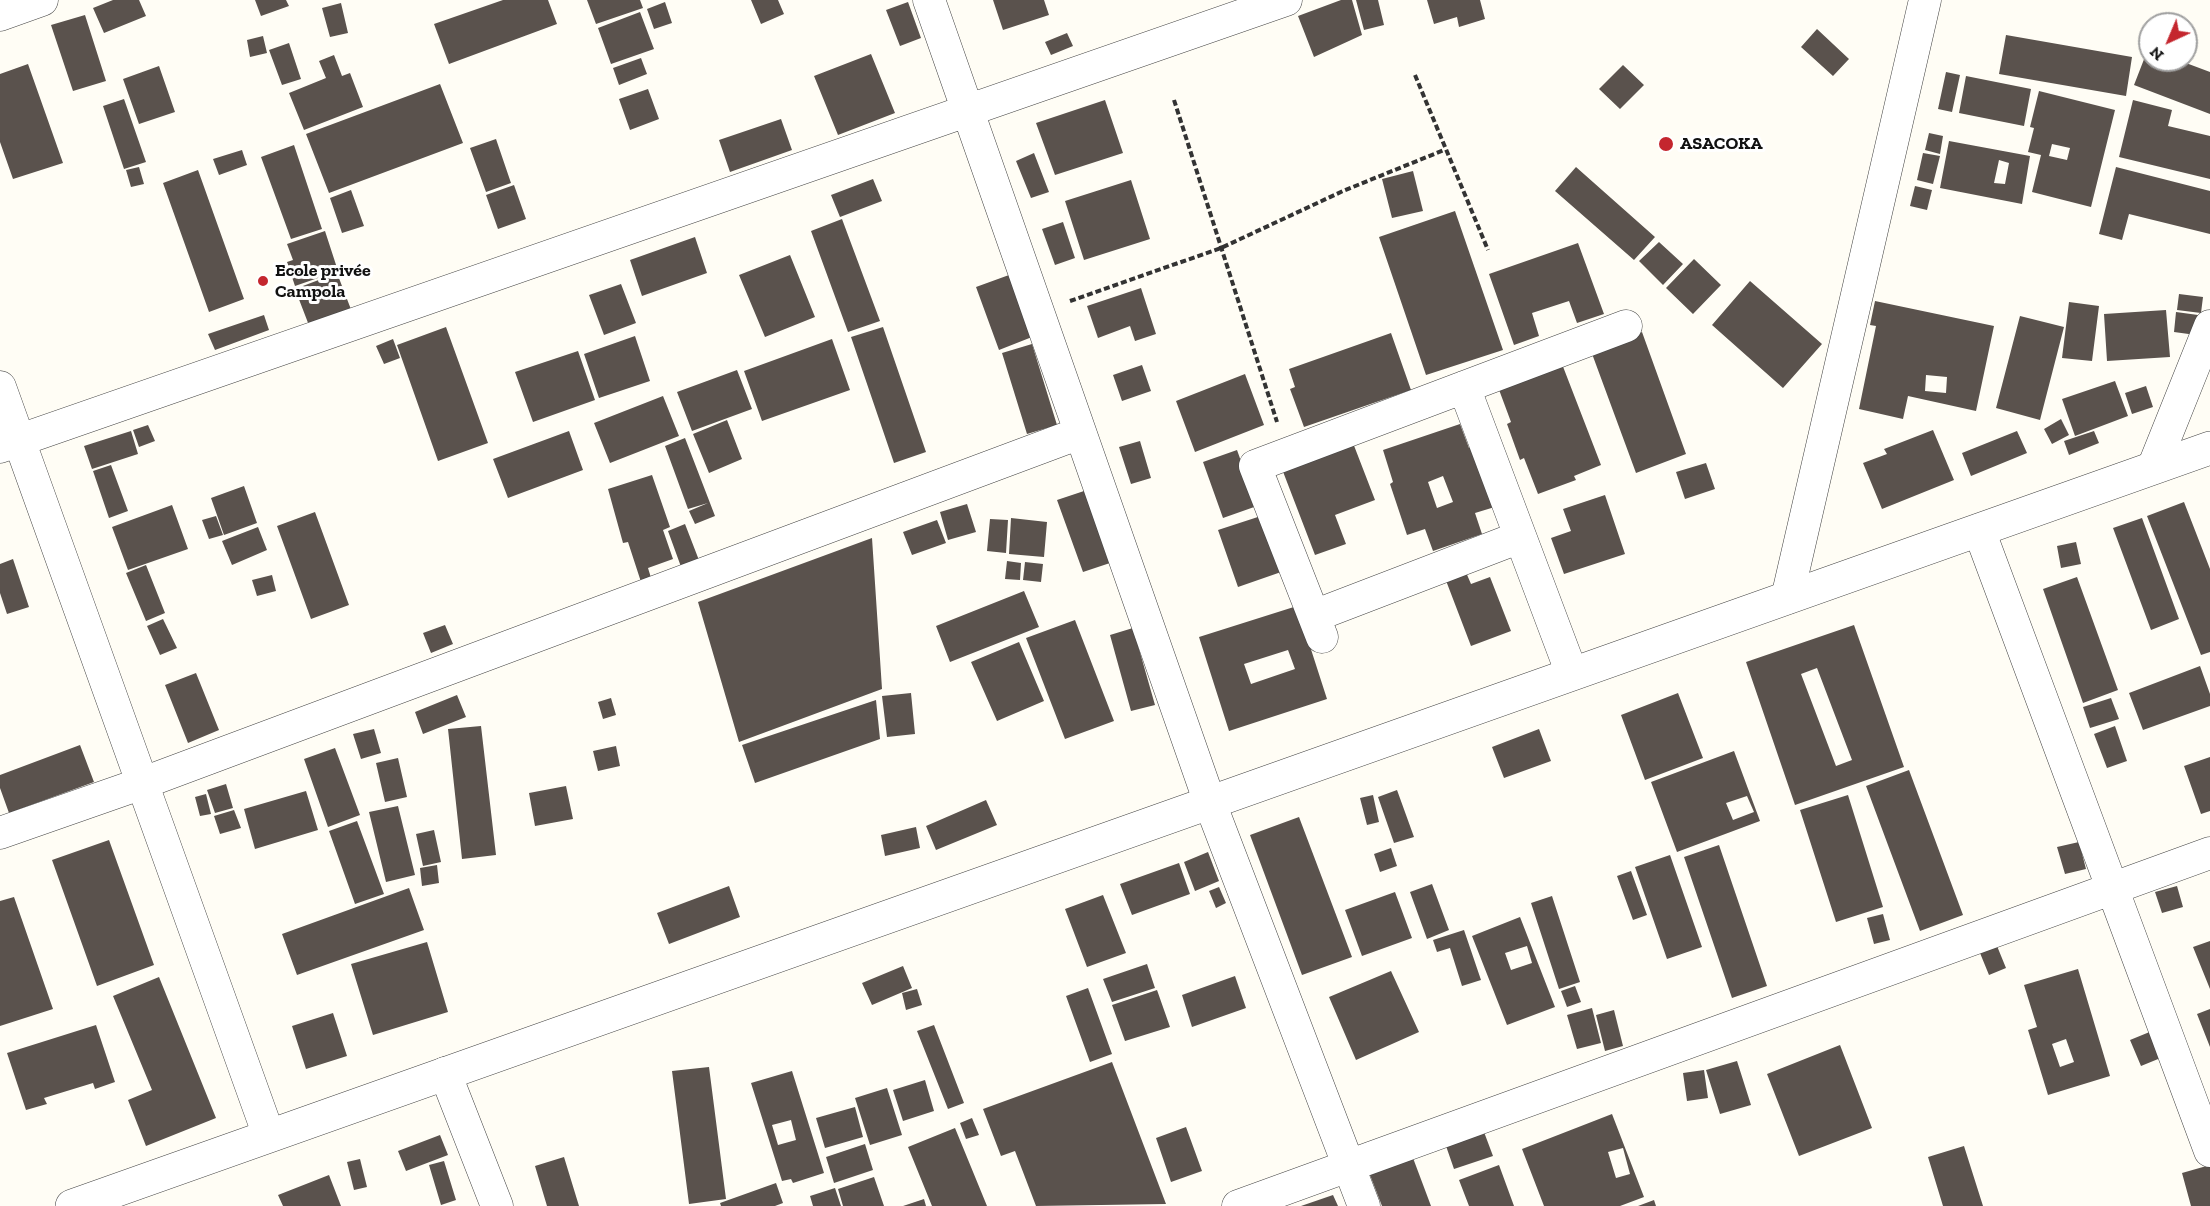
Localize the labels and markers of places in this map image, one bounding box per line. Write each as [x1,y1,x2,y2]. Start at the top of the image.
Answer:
place label: ASACOKA [1680,133,1763,155]
marker: ASACOKA [1657,135,1675,153]
place label: Ecole privée Campola [275,260,371,302]
marker: Ecole privée Campola [256,274,270,288]

